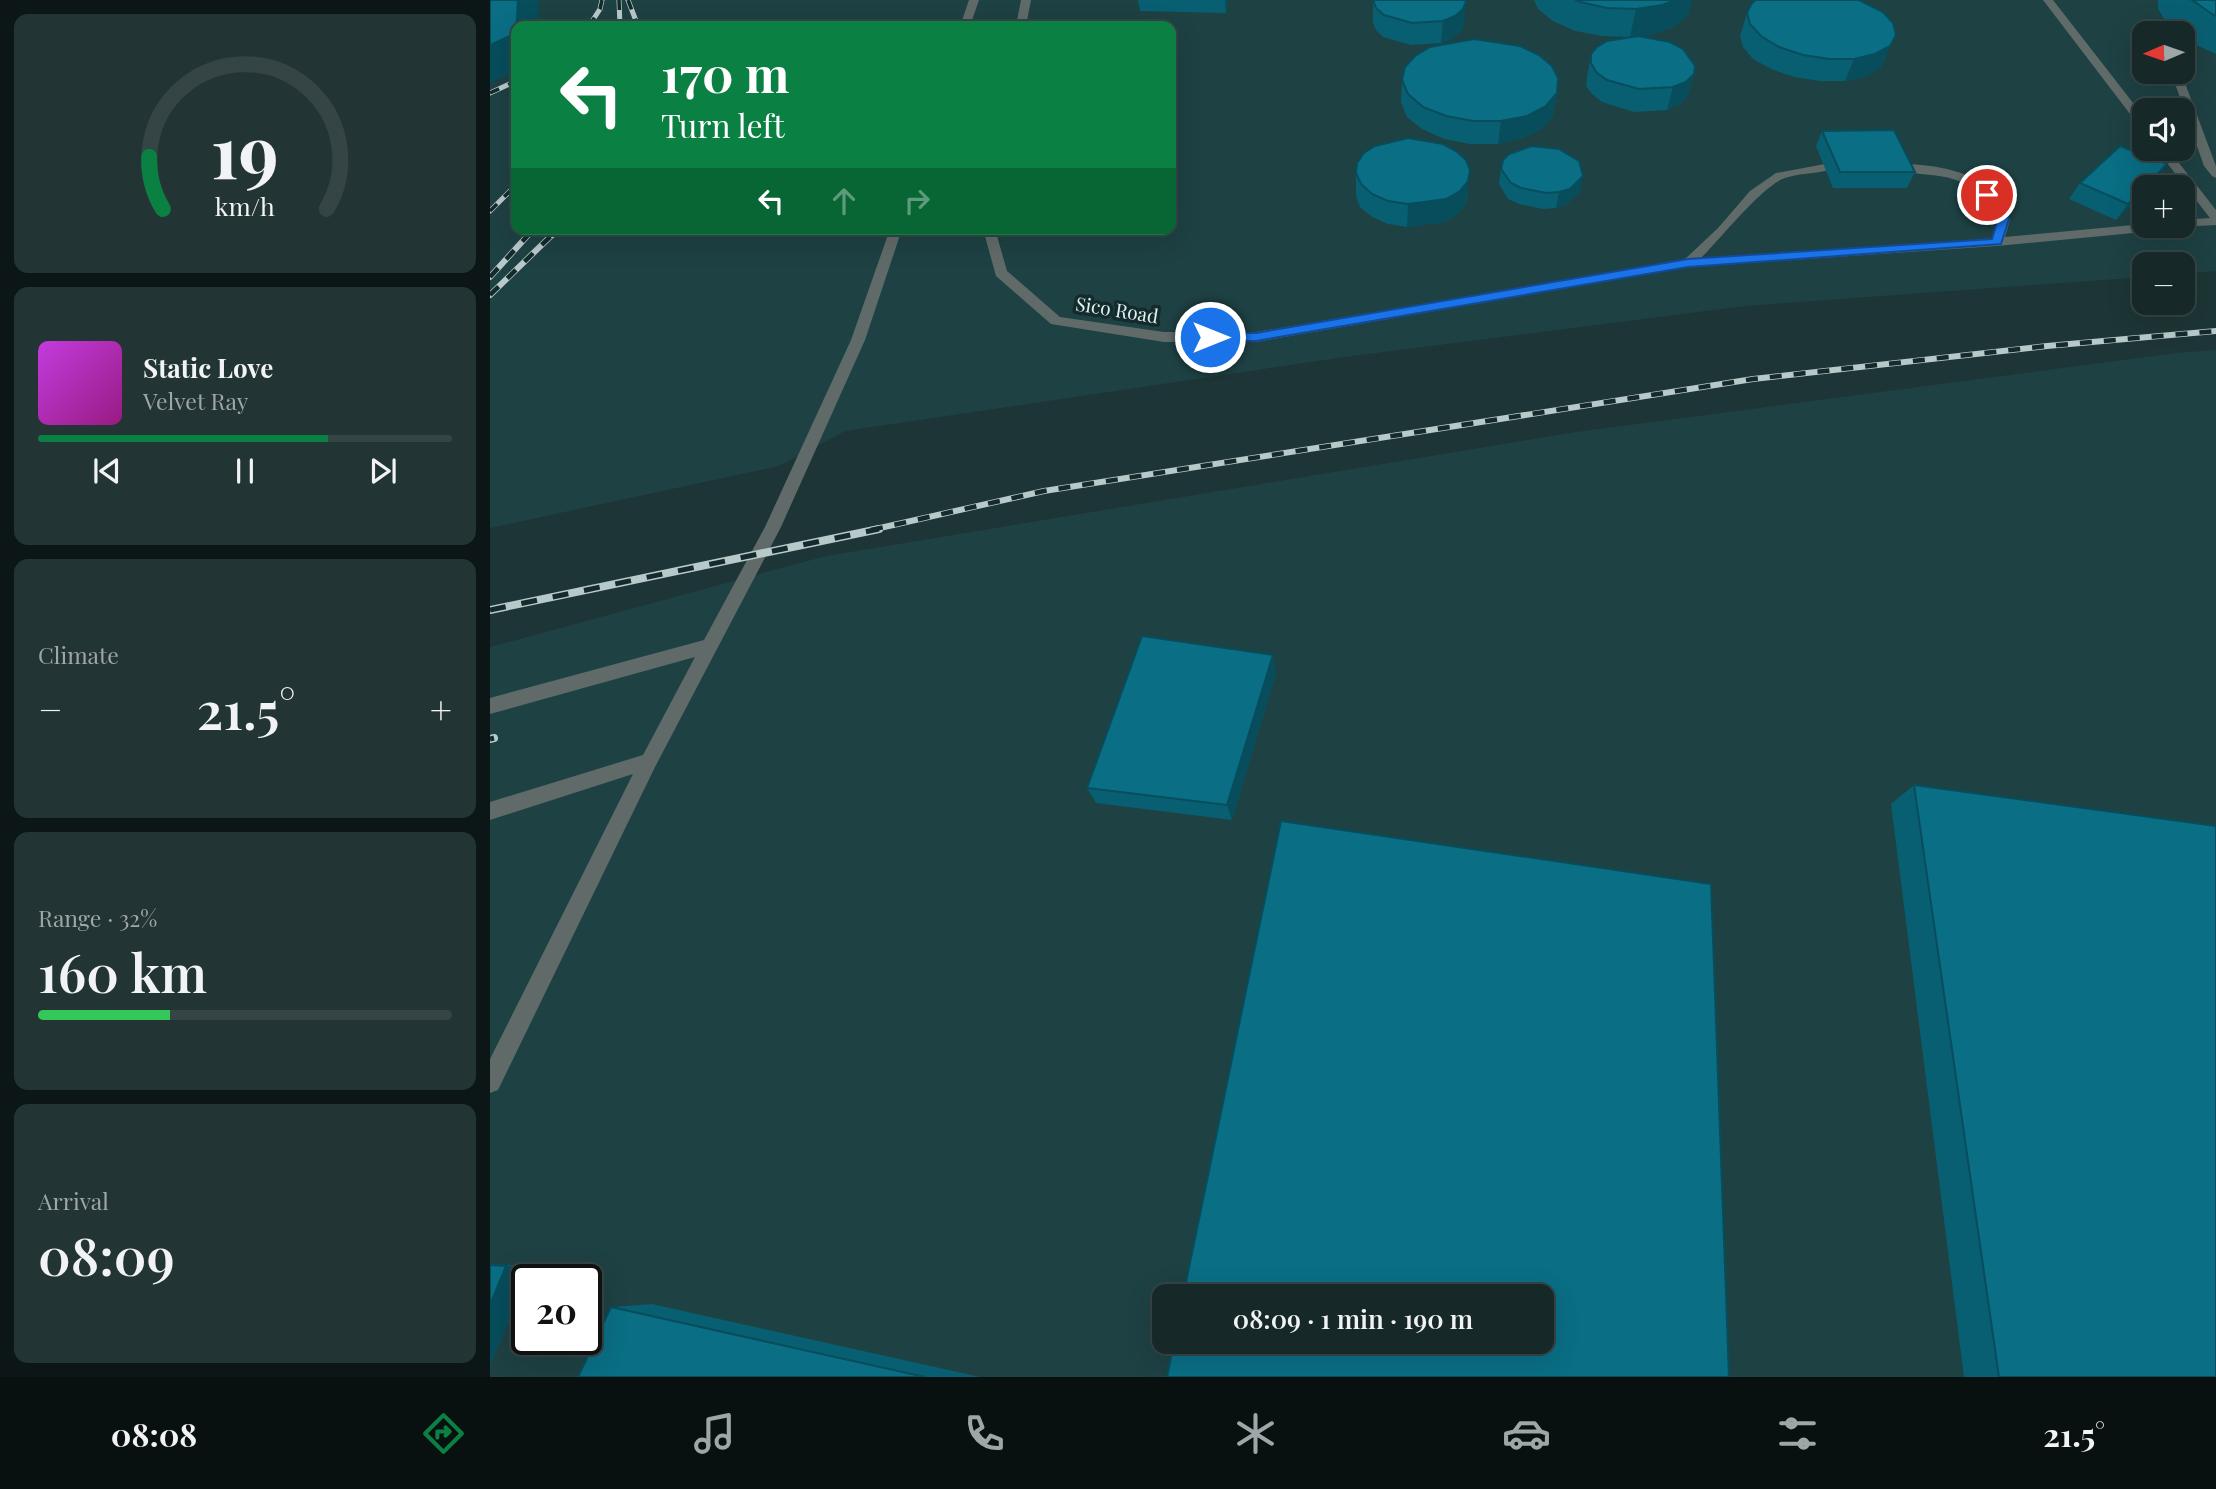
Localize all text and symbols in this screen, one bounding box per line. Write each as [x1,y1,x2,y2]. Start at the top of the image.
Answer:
north arrow [2132,21,2194,84]
map controls [2132,21,2195,315]
text: 170 m [661,40,789,105]
icon: left [546,49,637,140]
button: sound [2132,98,2195,161]
text: 19 [211,101,279,198]
text: Turn left [661,103,785,146]
pin [1957,165,2017,225]
button: + [2132,175,2195,238]
icon: arrive [1968,176,2006,214]
icon: left [752,182,790,220]
icon: ahead [825,182,863,220]
icon: right [898,182,936,220]
text: km/h [215,189,275,222]
button: − [2132,252,2195,315]
street label: Sico Road [1074,290,1160,328]
position arrow [1173,300,1247,374]
text: Static Love [143,350,273,385]
text: Velvet Ray [143,385,248,416]
icon: previous [88,452,126,490]
icon: pause [226,452,264,490]
icon: next [364,452,402,490]
text: Climate [38,639,119,670]
text: 21.5° [197,674,296,743]
text: − [38,683,63,734]
text: + [430,683,452,734]
text: Range · 32% [38,902,157,933]
text: 160 km [38,937,207,1006]
text: Arrival [38,1185,109,1216]
text: 08:09 [38,1220,175,1289]
speed limit sign: 20 [511,1264,602,1355]
text: 08:09 · 1 min · 190 m [1233,1301,1473,1336]
icon: directions [419,1409,468,1458]
icon: music [690,1409,739,1458]
icon: phone [960,1409,1009,1458]
icon: climate [1231,1409,1280,1458]
icon: car [1502,1409,1551,1458]
icon: filters [1773,1409,1822,1458]
text: 08:08 [111,1412,197,1455]
text: 21.5° [2043,1412,2105,1455]

